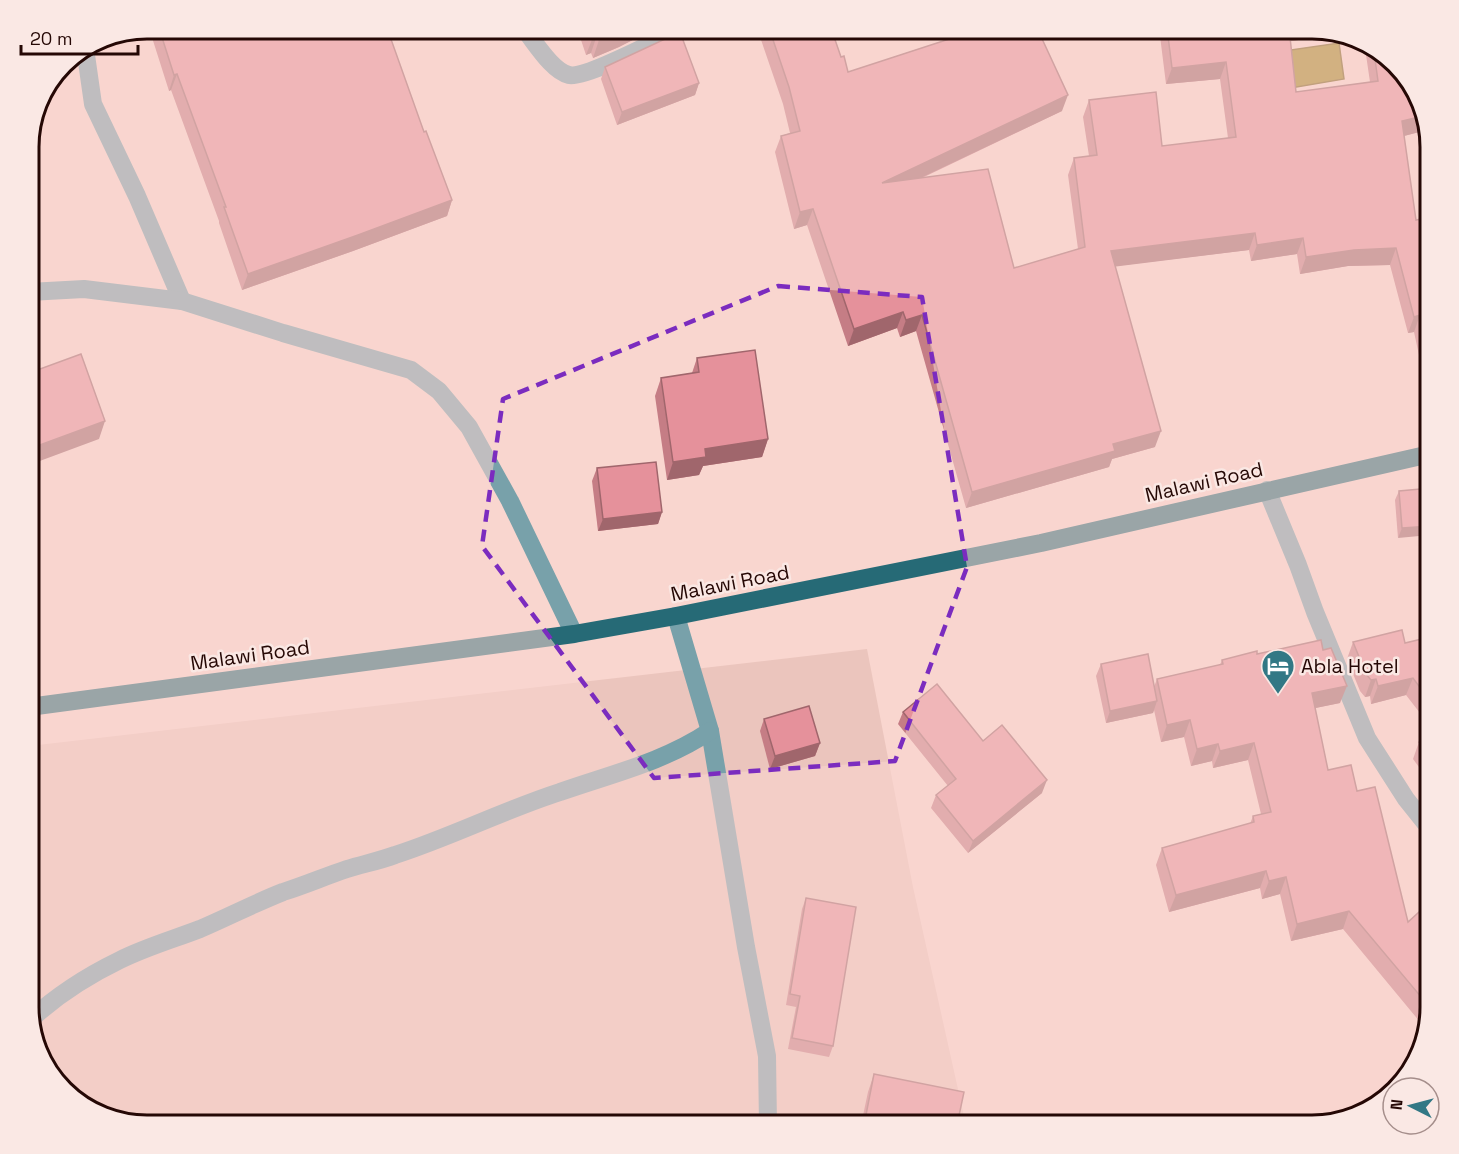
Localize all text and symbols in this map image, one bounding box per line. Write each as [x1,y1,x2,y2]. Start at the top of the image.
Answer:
scale bar [21,18,138,56]
text: 20 m [30,27,73,50]
street label: Malawi Road [1143,456,1265,508]
street label: Malawi Road [669,559,791,607]
street label: Malawi Road [189,634,311,676]
hotel icon: Abla Hotel [1260,648,1296,695]
place label: Abla Hotel [1301,653,1399,679]
north arrow [1381,1076,1441,1136]
text: N [1386,1098,1408,1111]

